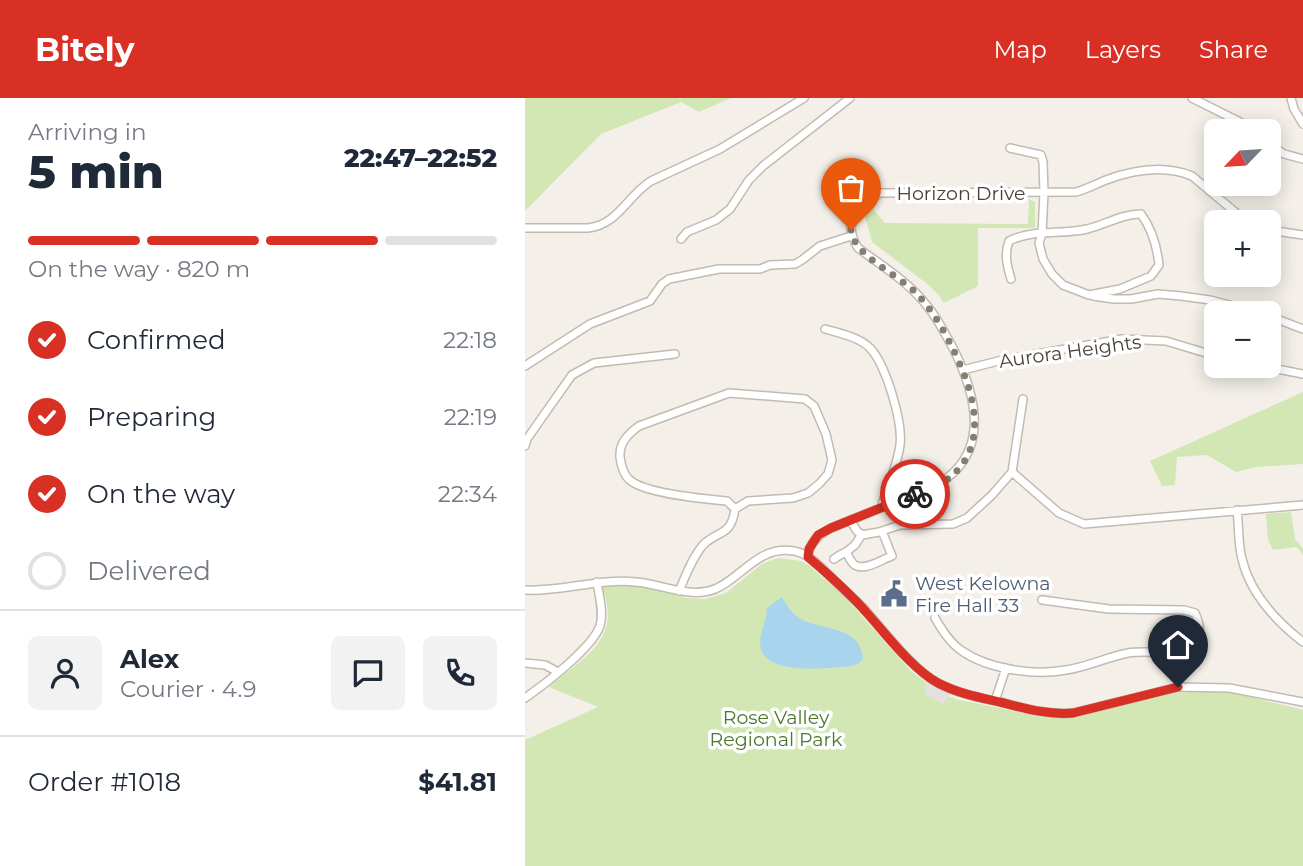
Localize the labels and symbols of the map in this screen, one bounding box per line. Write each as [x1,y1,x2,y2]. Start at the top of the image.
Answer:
north arrow [1204,119,1281,196]
pin [821,158,881,230]
street label: Horizon Drive [897,182,1026,205]
street label: Aurora Heights [997,330,1143,373]
courier [880,459,950,529]
place label: West Kelowna Fire Hall 33 [915,572,1051,617]
public building icon: West Kelowna Fire Hall 33 [879,579,909,609]
pin [1148,615,1208,687]
park label: Rose Valley Regional Park [710,706,843,751]

